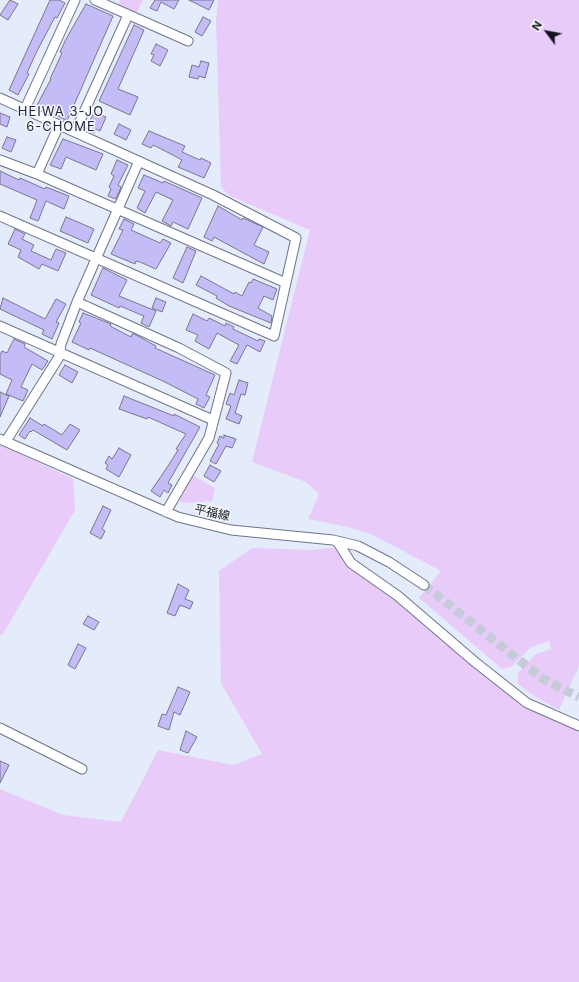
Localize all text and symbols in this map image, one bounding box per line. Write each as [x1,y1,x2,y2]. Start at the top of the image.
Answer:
north arrow [527,12,567,52]
text: N [529,18,545,33]
district label: HEIWA 3-JO 6-CHOME [18,104,104,135]
street label: 平福線 [193,502,231,524]

